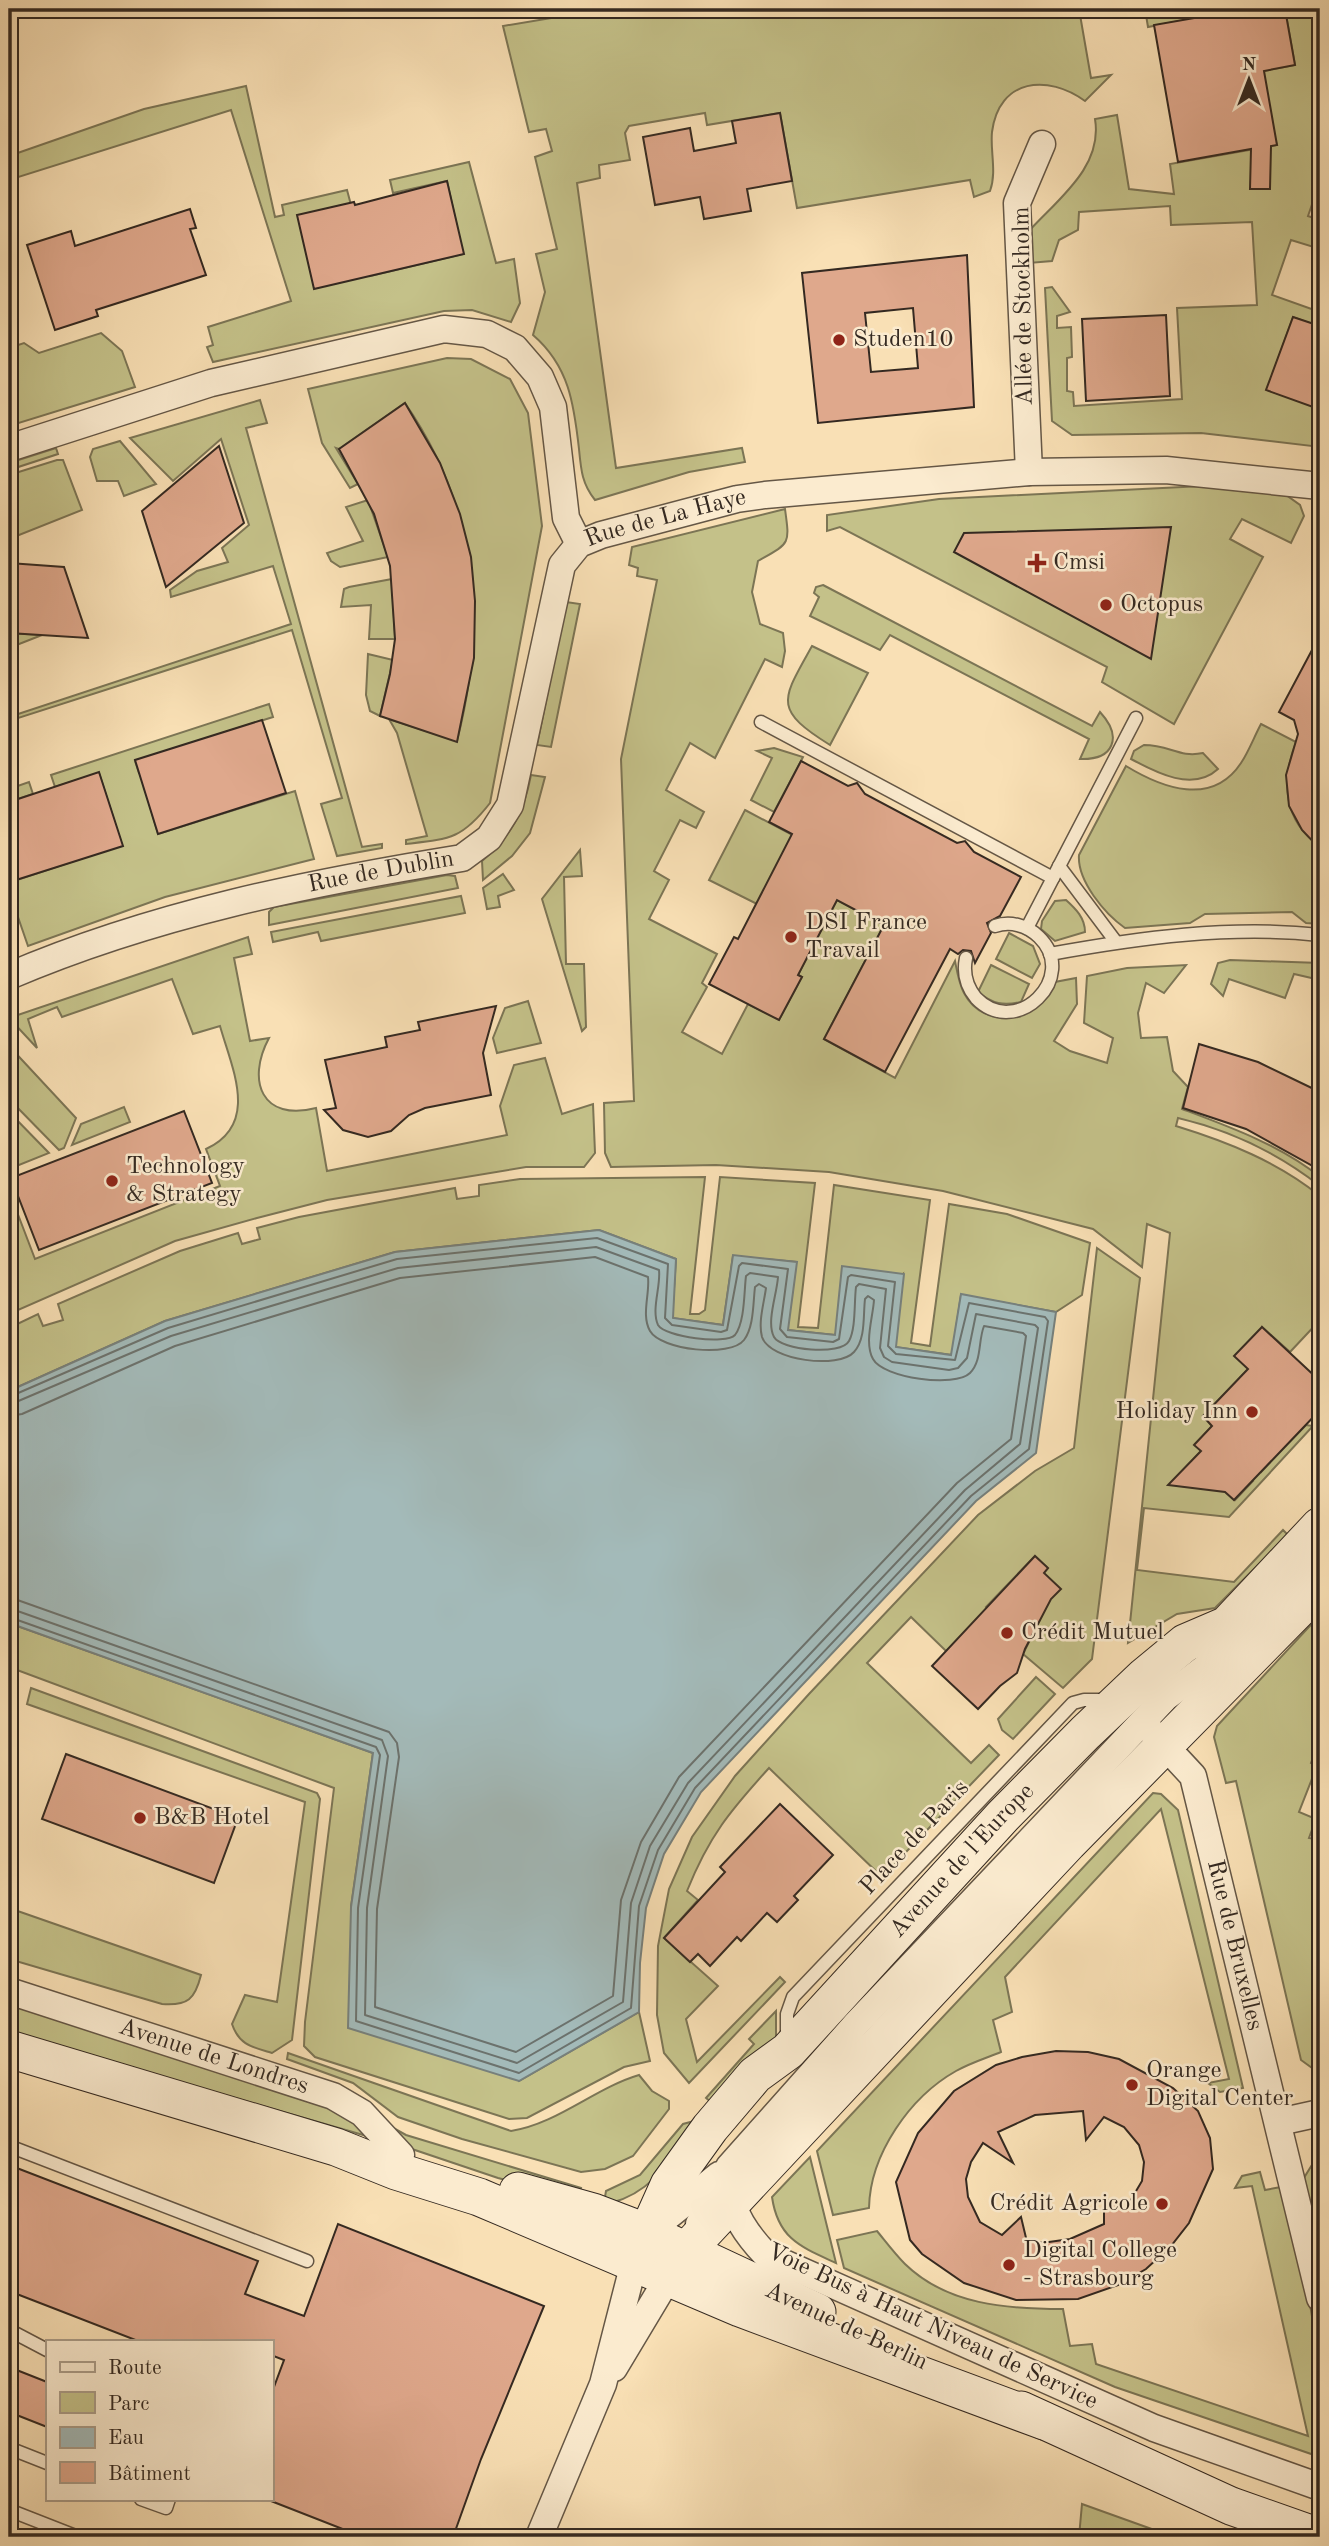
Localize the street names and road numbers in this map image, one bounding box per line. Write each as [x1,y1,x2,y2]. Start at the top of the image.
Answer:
street label: Allée de Stockholm [1010,206,1038,406]
street label: Rue de La Haye [581,486,747,552]
street label: Rue de Dublin [306,847,456,898]
street label: Place de Paris [856,1776,974,1900]
street label: Avenue de l'Europe [886,1780,1039,1943]
street label: Rue de Bruxelles [1202,1858,1267,2033]
street label: Avenue de Londres [116,2015,311,2099]
street label: Voie Bus à Haut Niveau de Service [763,2240,1101,2414]
street label: Avenue de Berlin [761,2279,931,2375]

